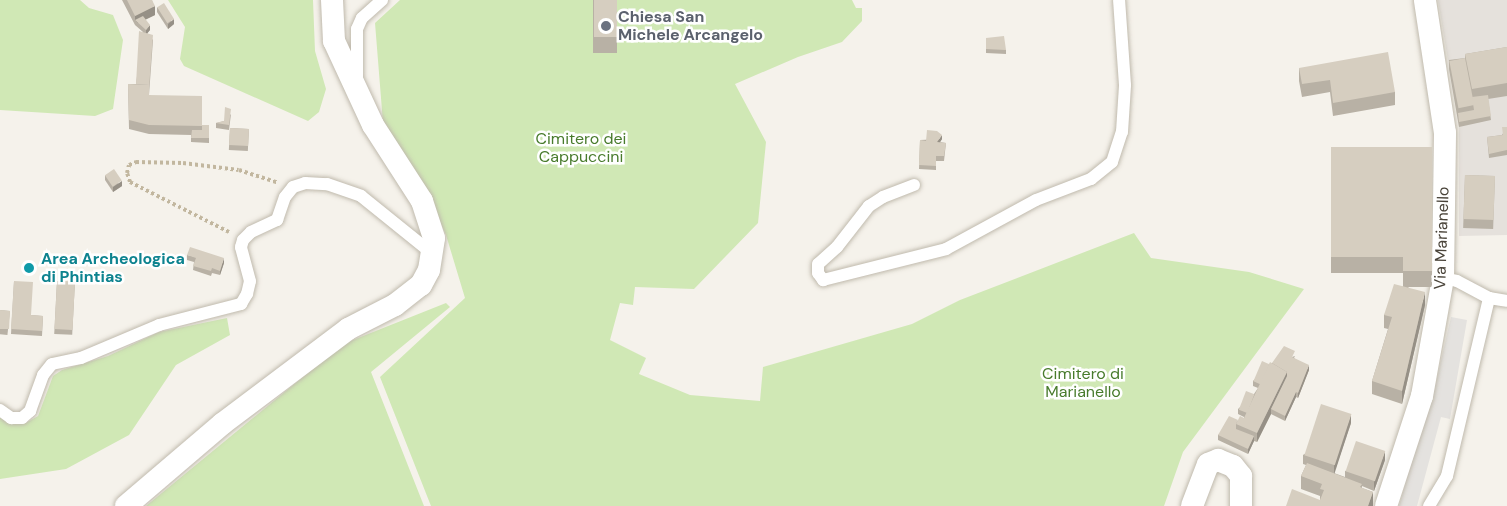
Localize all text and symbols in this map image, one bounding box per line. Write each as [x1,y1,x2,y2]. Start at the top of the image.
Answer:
place label: Chiesa San Michele Arcangelo [618,7,763,45]
marker: Chiesa San Michele Arcangelo [599,19,613,33]
park label: Cimitero dei Cappuccini [536,129,626,167]
street label: Via Marianello [1431,186,1453,290]
place label: Area Archeologica di Phintias [41,249,185,287]
marker: Area Archeologica di Phintias [22,261,36,275]
park label: Cimitero di Marianello [1042,364,1124,402]

